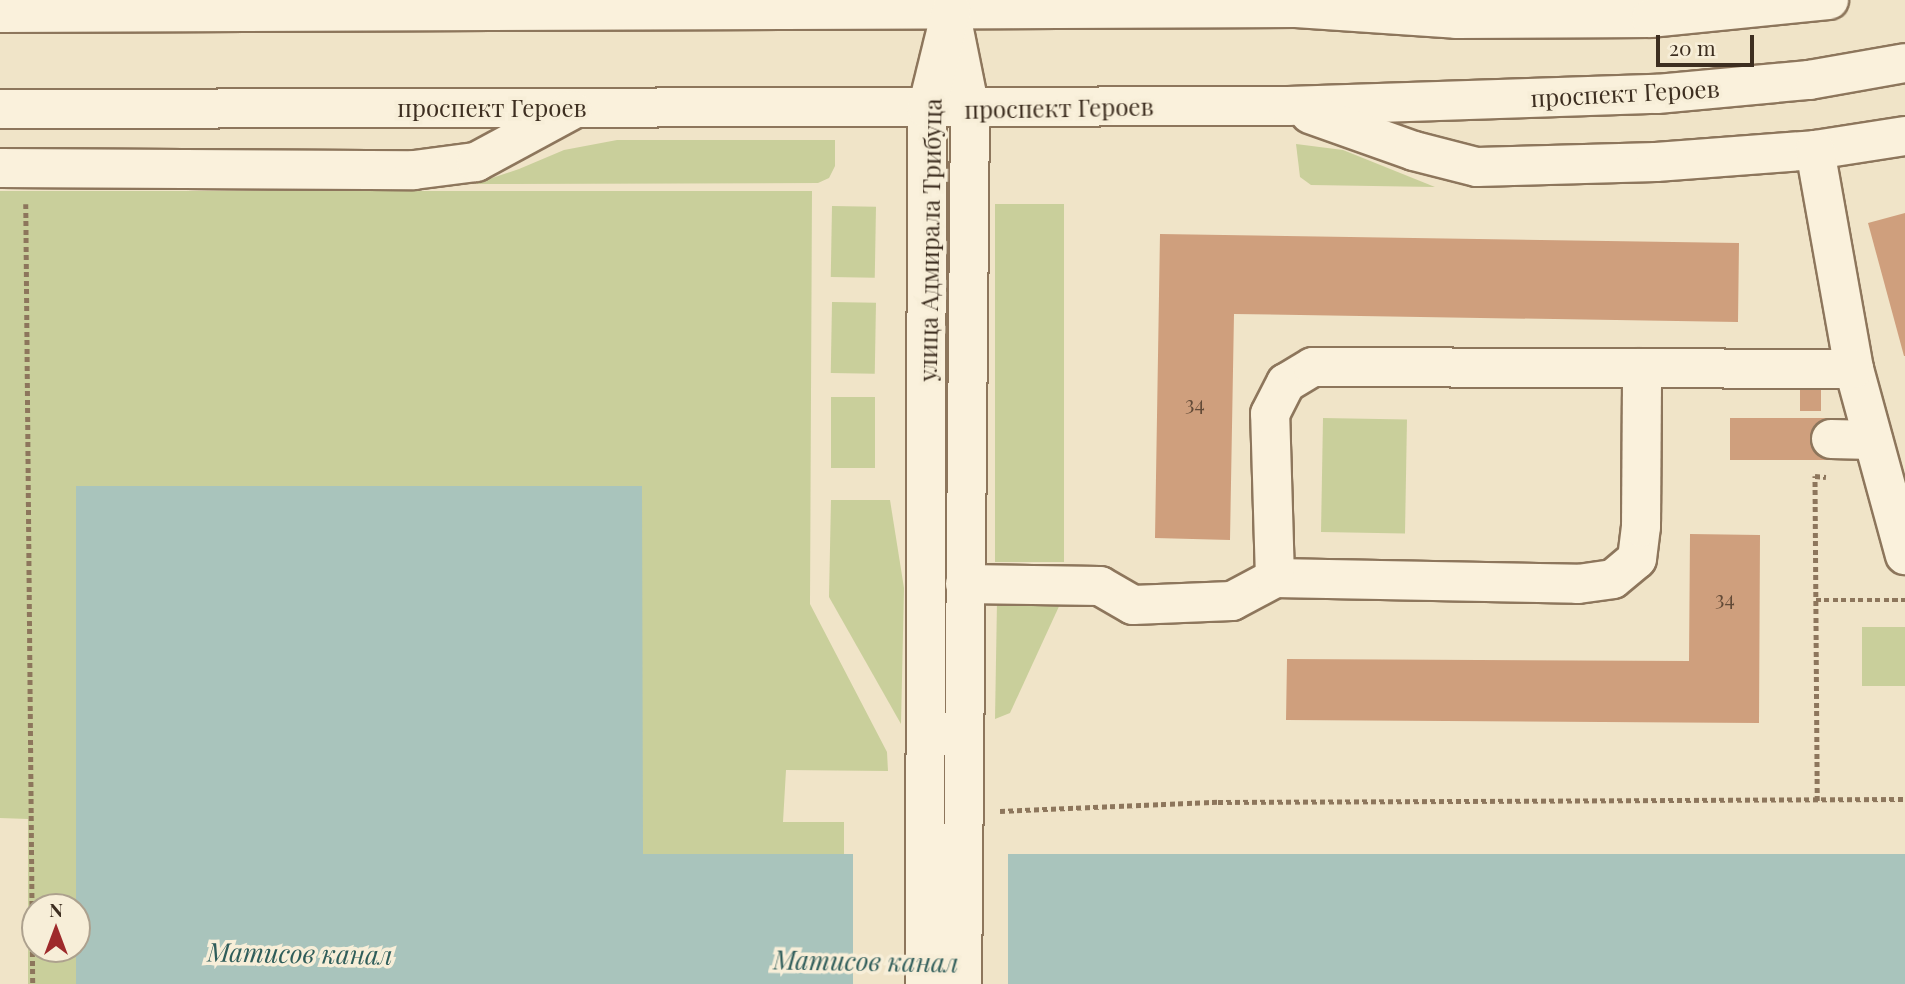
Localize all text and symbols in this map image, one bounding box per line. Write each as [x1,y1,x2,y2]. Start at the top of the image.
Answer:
scale bar [1660,21,1758,65]
text: 20 m [1669,33,1716,61]
street label: проспект Героев [1530,74,1720,112]
street label: проспект Героев [964,92,1154,124]
street label: проспект Героев [397,94,587,122]
street label: улица Адмирала Трибуца [913,98,947,382]
house number: 34 [1185,389,1205,415]
house number: 34 [1715,584,1735,610]
north arrow [21,893,91,963]
text: N [49,896,63,922]
water label: Матисов канал [207,936,393,970]
water label: Матисов канал [773,944,959,978]

